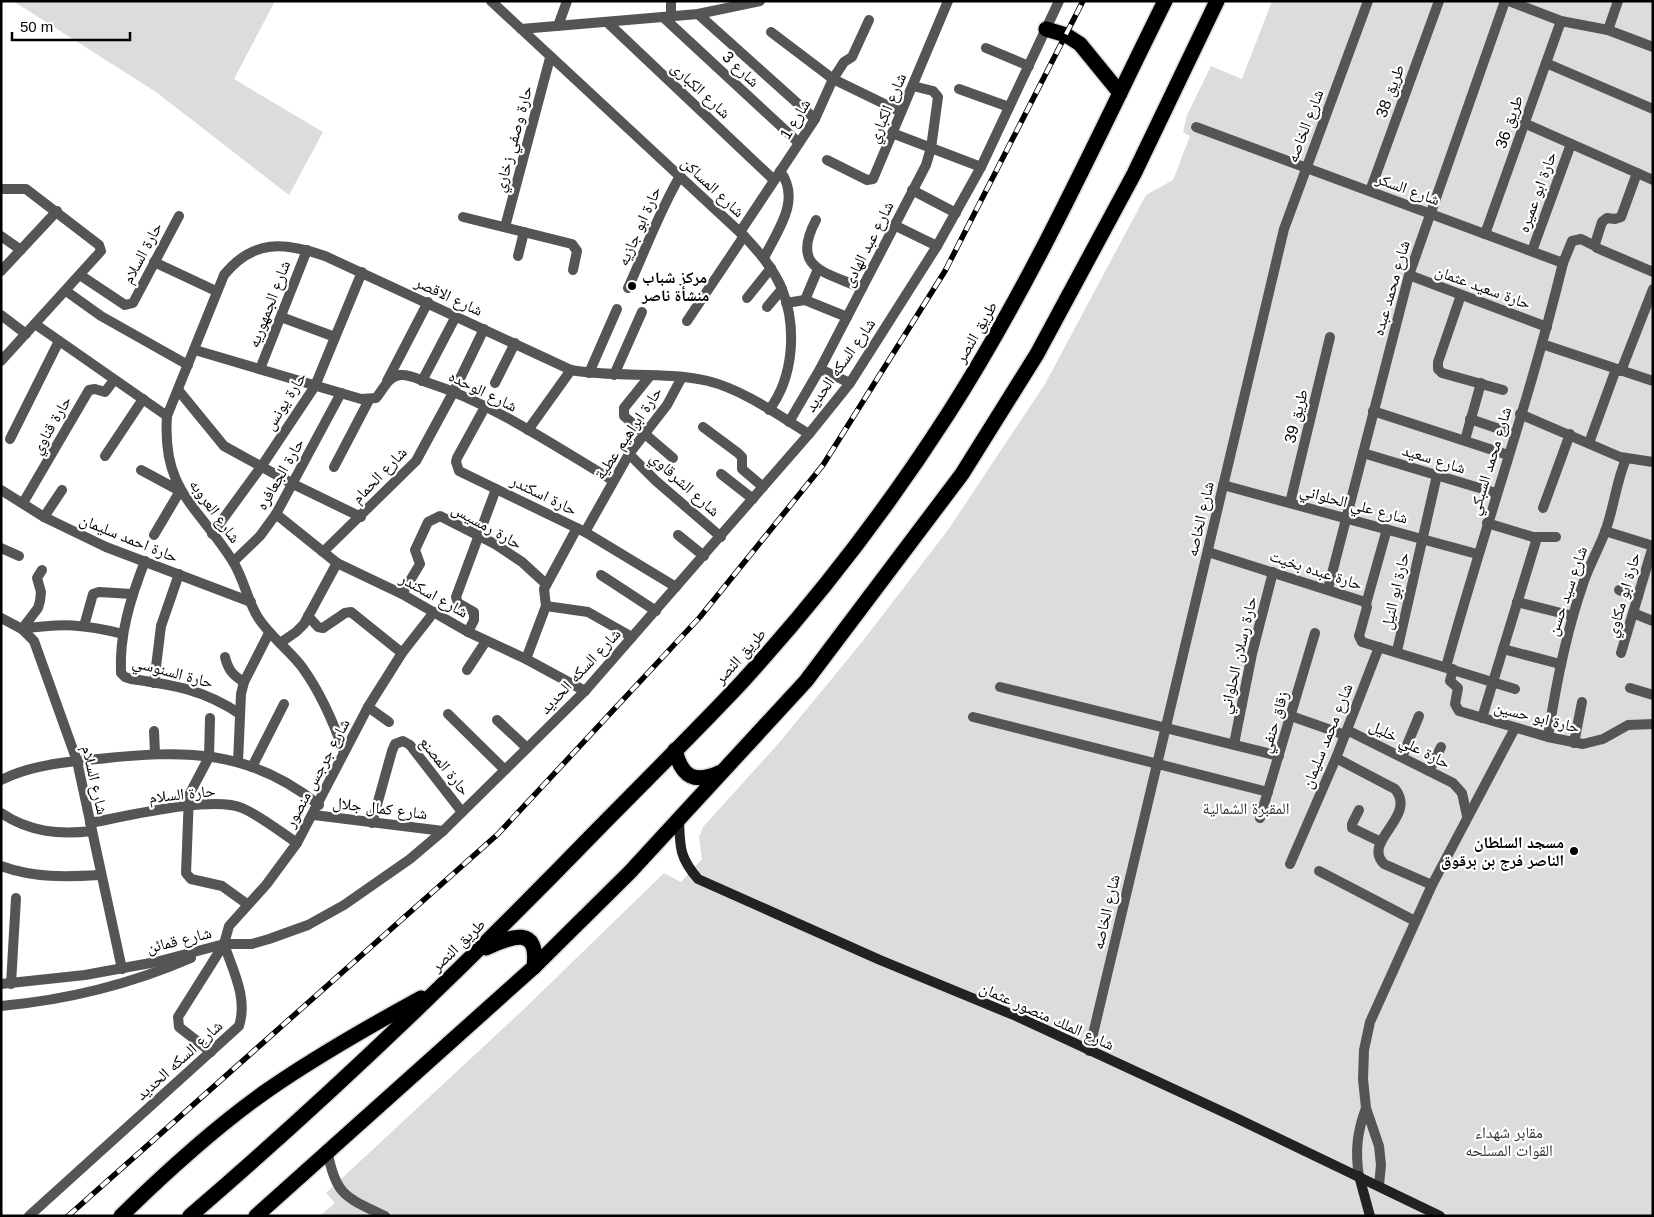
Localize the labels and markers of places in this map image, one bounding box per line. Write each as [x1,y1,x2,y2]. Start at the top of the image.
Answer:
place label: مركز شباب منشأة ناصر [641,269,709,304]
marker: مركز شباب منشأة ناصر [626,280,638,292]
place label: مسجد السلطان الناصر فرج بن برقوق [1441,834,1564,871]
marker: مسجد السلطان الناصر فرج بن برقوق [1568,845,1580,857]

